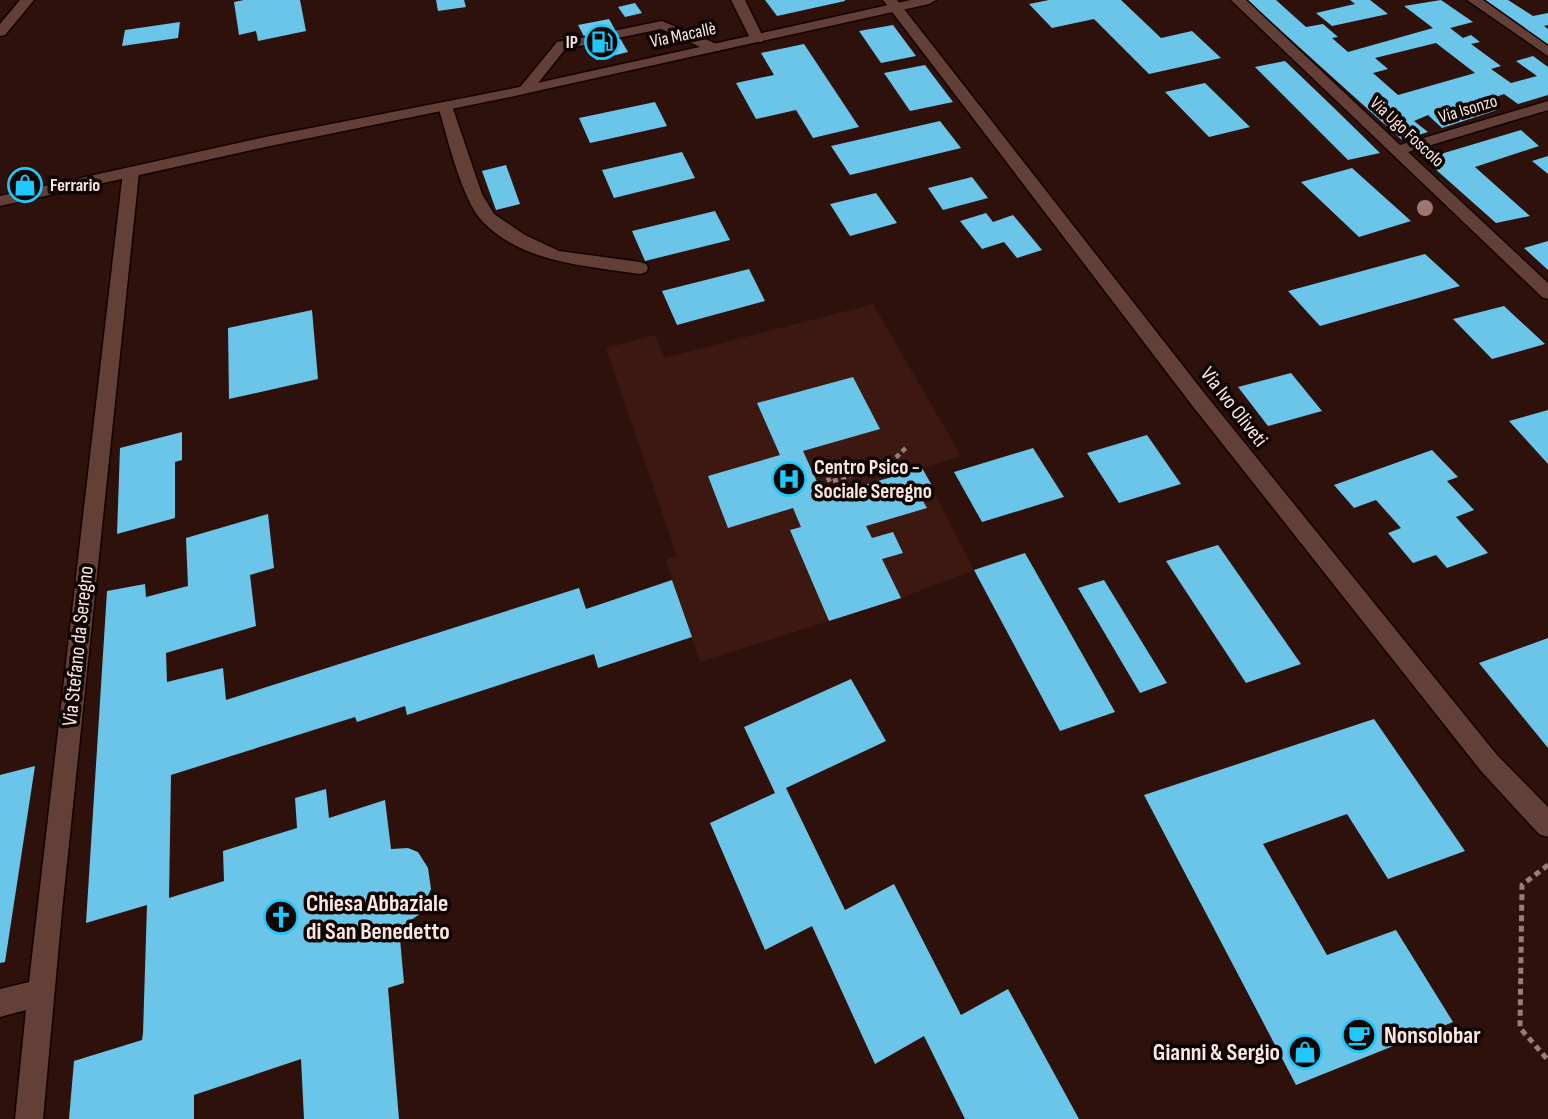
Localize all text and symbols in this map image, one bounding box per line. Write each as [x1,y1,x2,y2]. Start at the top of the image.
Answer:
street label: Via Macallè [648,18,718,52]
fuel station icon: IP [583,23,621,61]
place label: IP [566,32,578,53]
street label: Via Isonzo [1436,90,1500,128]
street label: Via Ugo Foscolo [1366,92,1448,172]
shop icon: Ferrario [6,166,44,204]
place label: Ferrario [50,175,100,196]
street label: Via Ivo Oliveti [1195,362,1273,452]
place label: Centro Psico - Sociale Seregno [814,455,932,504]
hospital icon: Centro Psico - Sociale Seregno [770,460,808,498]
street label: Via Stefano da Seregno [57,565,99,727]
place label: Chiesa Abbaziale di San Benedetto [306,889,450,946]
church icon: Chiesa Abbaziale di San Benedetto [262,898,300,936]
cafe icon: Nonsolobar [1340,1016,1378,1054]
place label: Nonsolobar [1384,1021,1481,1050]
shop icon: Gianni & Sergio [1286,1033,1324,1071]
place label: Gianni & Sergio [1153,1038,1280,1067]

